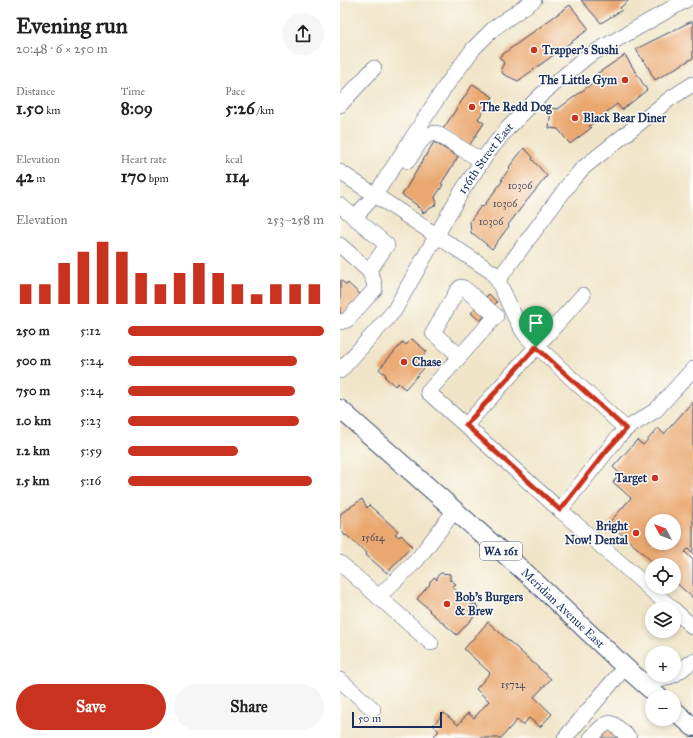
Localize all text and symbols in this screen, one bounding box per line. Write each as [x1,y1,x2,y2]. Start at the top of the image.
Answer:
text: Evening run [16,12,128,39]
button: share [282,13,324,55]
text: 20:48 · 6 × 250 m [16,41,108,57]
place label: Trapper's Sushi [541,43,619,58]
marker: Trapper's Sushi [529,45,539,55]
place label: The Little Gym [538,73,618,88]
marker: The Little Gym [620,75,630,85]
text: Distance [16,85,55,98]
text: Time [121,85,145,98]
text: Pace [225,85,245,98]
text: 1.50 [16,98,44,119]
text: 8:09 [121,98,153,119]
text: 5:26 [225,98,255,119]
place label: The Redd Dog [479,100,552,115]
marker: The Redd Dog [467,102,477,112]
text: km [44,104,61,117]
text: /km [255,104,274,117]
place label: Black Bear Diner [583,111,667,125]
marker: Black Bear Diner [570,113,580,123]
street label: 156th Street East [455,119,517,197]
text: Elevation [16,153,60,166]
text: Heart rate [121,153,167,166]
text: kcal [225,153,243,166]
text: 42 [16,166,34,187]
text: 170 [121,166,146,187]
text: 114 [225,166,248,187]
text: m [34,172,45,185]
text: bpm [146,172,169,185]
house number: 10306 [508,180,533,192]
house number: 10306 [493,198,518,210]
text: Elevation [16,212,68,228]
text: 253–258 m [267,212,324,228]
house number: 10306 [479,216,504,228]
pin [519,306,553,347]
icon: arrive [525,312,547,334]
text: 250 m [16,323,50,339]
text: 5:12 [80,323,101,339]
text: 500 m [16,353,51,369]
text: 5:24 [80,353,103,369]
place label: Chase [412,355,441,369]
marker: Chase [399,357,409,367]
text: 750 m [16,383,50,399]
text: 5:24 [80,383,103,399]
text: 1.0 km [16,413,51,429]
text: 5:23 [80,413,101,429]
text: 1.2 km [16,443,50,459]
text: 5:59 [80,443,102,459]
place label: Target [614,471,648,486]
text: 1.5 km [16,473,49,489]
text: 5:16 [80,473,101,489]
marker: Target [650,473,660,483]
north arrow [645,514,681,550]
map controls [645,514,681,726]
place label: Bright Now! Dental [565,519,629,547]
marker: Bright Now! Dental [631,528,641,538]
house number: 15614 [361,532,385,544]
road number: WA 161 [480,542,522,560]
button: locate [645,558,681,594]
street label: Meridian Avenue East [518,565,608,651]
place label: Bob's Burgers & Brew [455,590,524,618]
marker: Bob's Burgers & Brew [442,599,452,609]
button: layers [645,602,681,638]
button: + [645,646,681,682]
house number: 15724 [501,679,526,691]
button: Save [16,684,166,730]
button: Share [174,684,324,730]
button: − [645,690,681,726]
scale bar [352,710,442,729]
text: 50 m [358,712,381,725]

